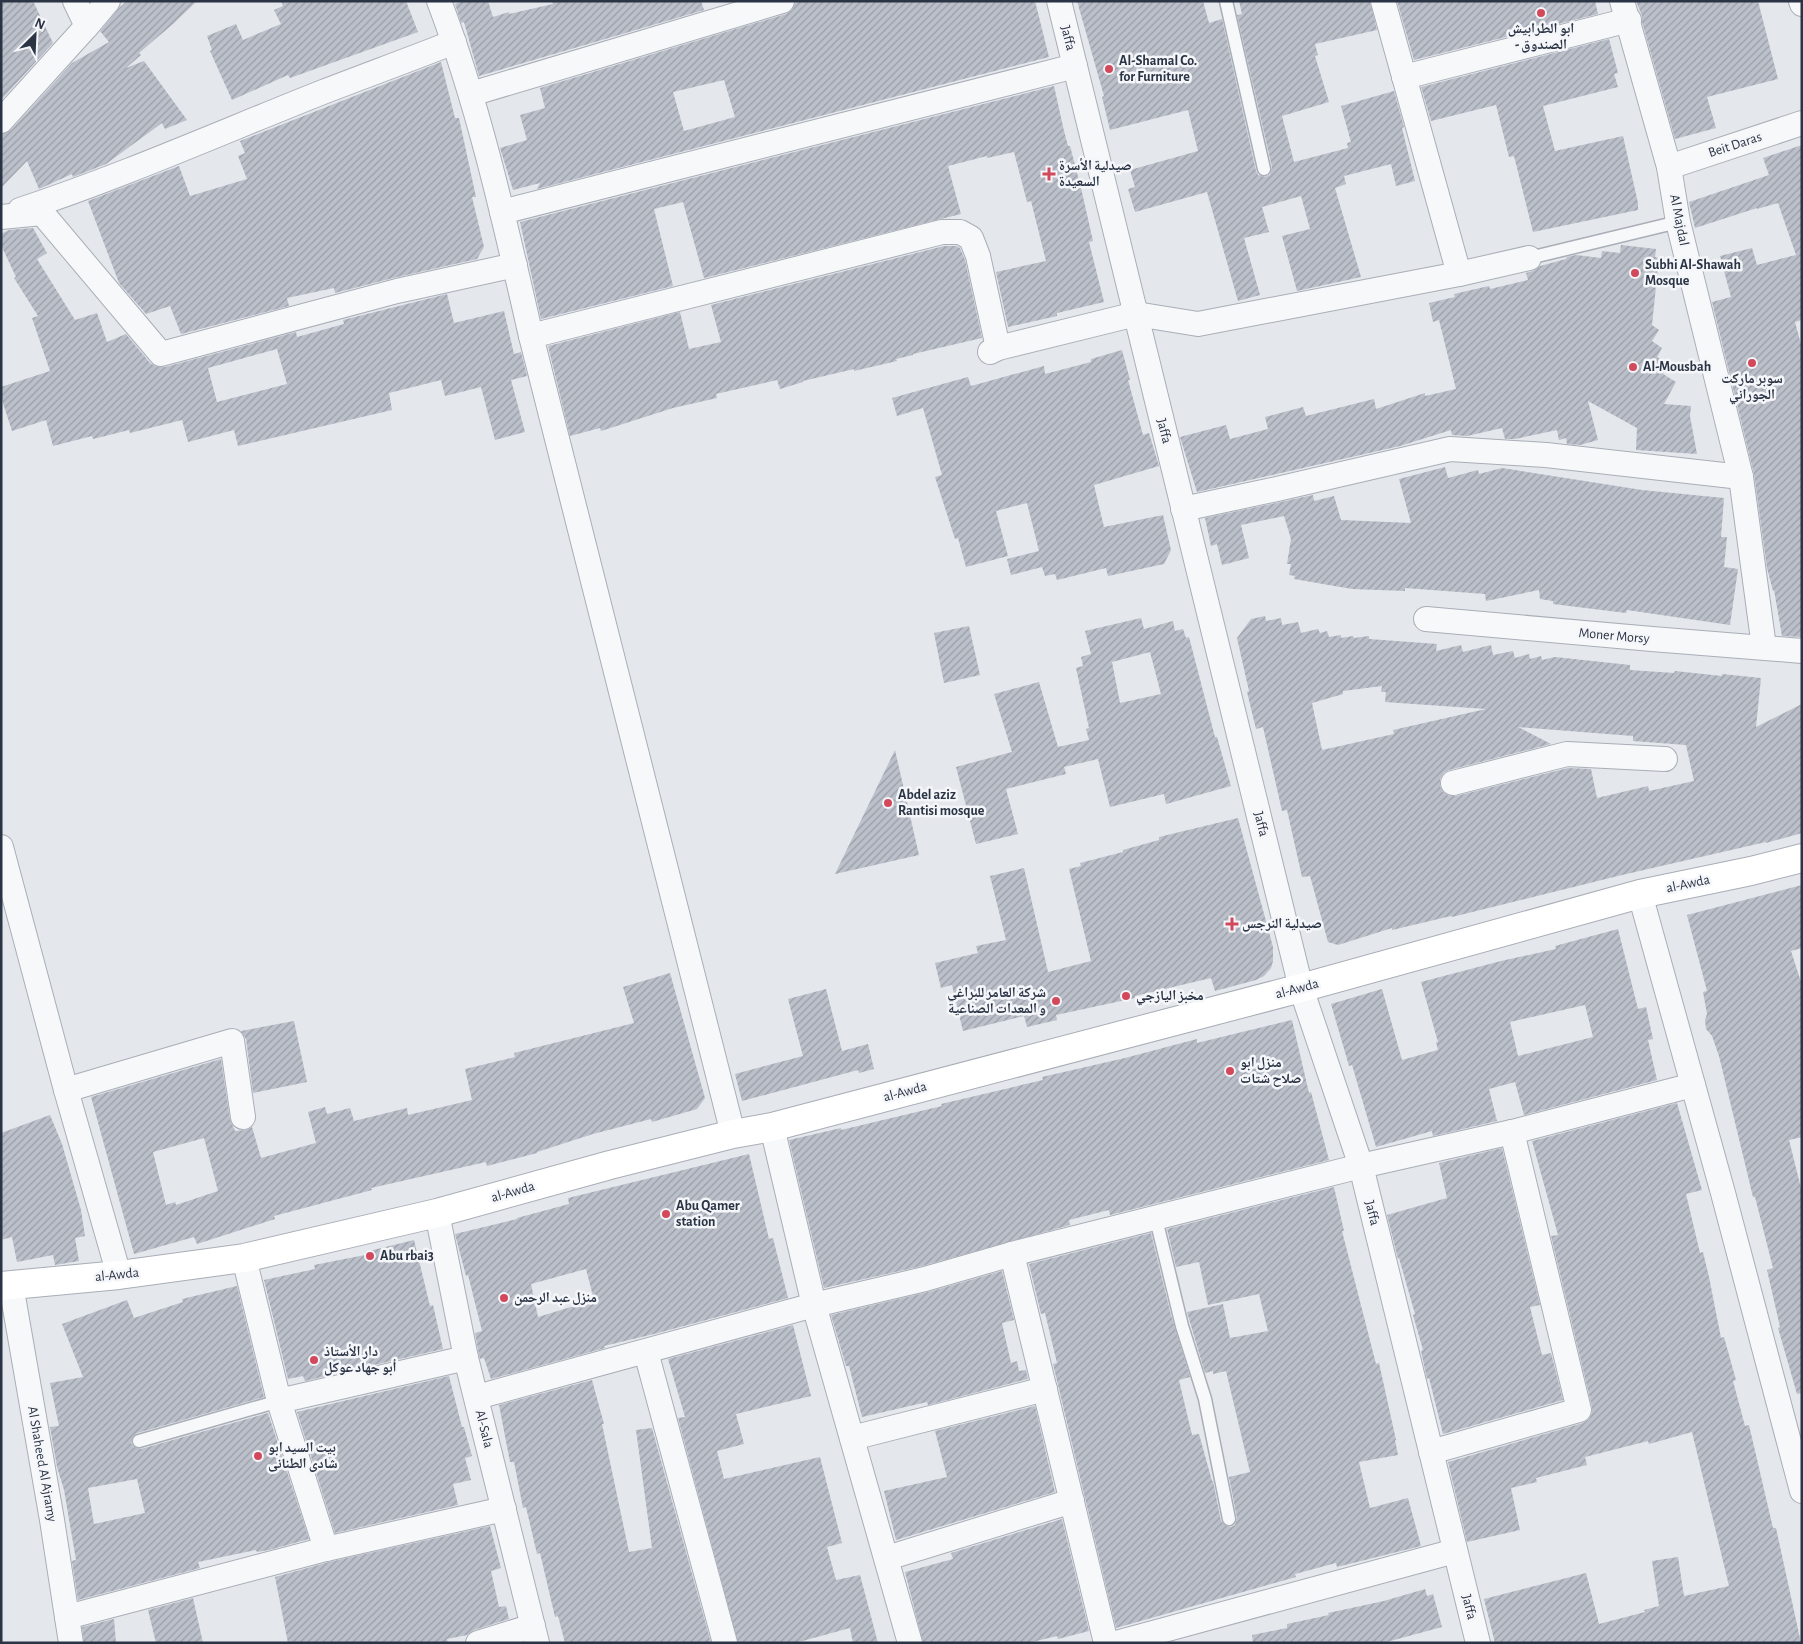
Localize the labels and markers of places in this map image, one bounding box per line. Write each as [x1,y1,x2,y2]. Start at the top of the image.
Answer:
marker: ابو الطرابيش - الصندوق [1535,7,1547,19]
place label: ابو الطرابيش - الصندوق [1508,22,1574,53]
place label: Al-Shamal Co. for Furniture [1119,54,1197,84]
marker: Al-Shamal Co. for Furniture [1103,63,1115,75]
place label: صيدلية الأسرة السعيدة [1059,158,1132,189]
marker: صيدلية الأسرة السعيدة [1043,168,1055,180]
place label: Subhi Al-Shawah Mosque [1645,258,1741,288]
marker: Subhi Al-Shawah Mosque [1629,267,1641,279]
marker: سوبر ماركت الجوراني [1746,357,1758,369]
place label: Al-Mousbah [1643,360,1711,374]
marker: Al-Mousbah [1627,361,1639,373]
place label: سوبر ماركت الجوراني [1721,372,1783,405]
place label: Abdel aziz Rantisi mosque [898,788,985,818]
marker: Abdel aziz Rantisi mosque [882,797,894,809]
place label: صيدلية النرجس [1242,917,1322,932]
marker: صيدلية النرجس [1226,918,1238,930]
place label: شركة العامر للبراغي و المعدات الصناعية [947,986,1046,1016]
place label: مخبز اليازجي [1136,989,1204,1006]
marker: مخبز اليازجي [1120,990,1132,1002]
marker: شركة العامر للبراغي و المعدات الصناعية [1050,995,1062,1007]
place label: منزل ابو صلاح شتات [1240,1056,1301,1087]
marker: منزل ابو صلاح شتات [1224,1065,1236,1077]
place label: Abu Qamer station [676,1199,740,1229]
marker: Abu Qamer station [660,1208,672,1220]
place label: Abu rbai3 [380,1249,434,1263]
marker: Abu rbai3 [364,1250,376,1262]
place label: منزل عبد الرحمن [514,1291,597,1306]
marker: منزل عبد الرحمن [498,1292,510,1304]
place label: دار الأستاذ أبو جهاد عوكل [324,1344,397,1376]
marker: دار الأستاذ أبو جهاد عوكل [308,1354,320,1366]
place label: بيت السيد ابو شادى الطنانى [268,1441,338,1472]
marker: بيت السيد ابو شادى الطنانى [252,1450,264,1462]

